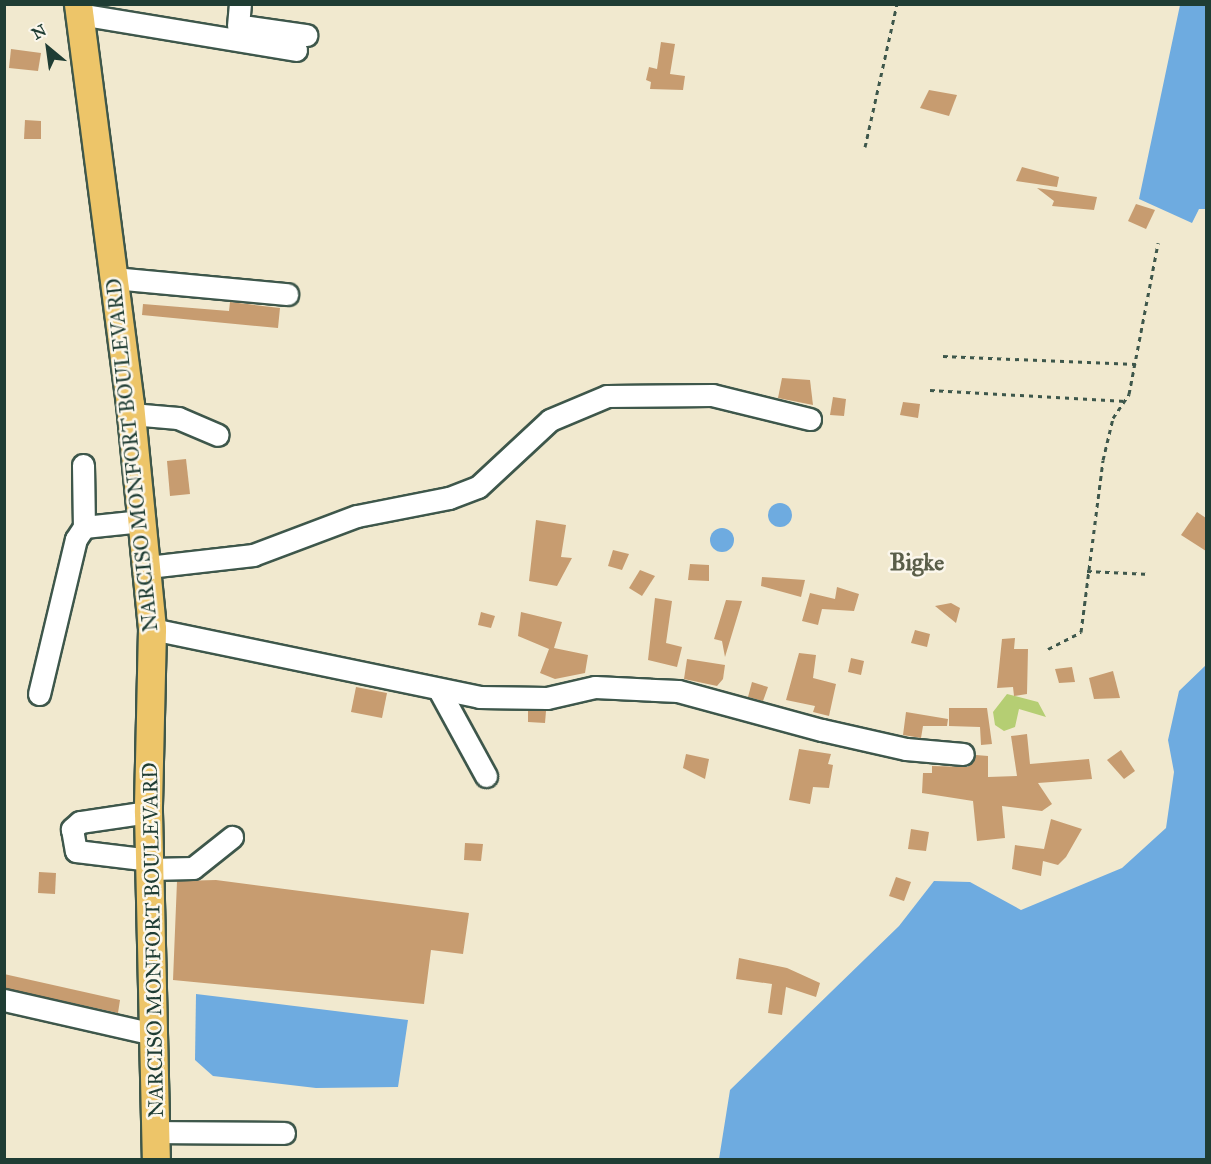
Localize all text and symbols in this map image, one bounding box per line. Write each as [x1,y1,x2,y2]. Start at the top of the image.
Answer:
north arrow [18,18,78,78]
text: N [28,20,50,43]
street label: NARCISO MONFORT BOULEVARD [101,277,163,633]
district label: Bigke [890,549,944,577]
street label: NARCISO MONFORT BOULEVARD [137,762,169,1118]

